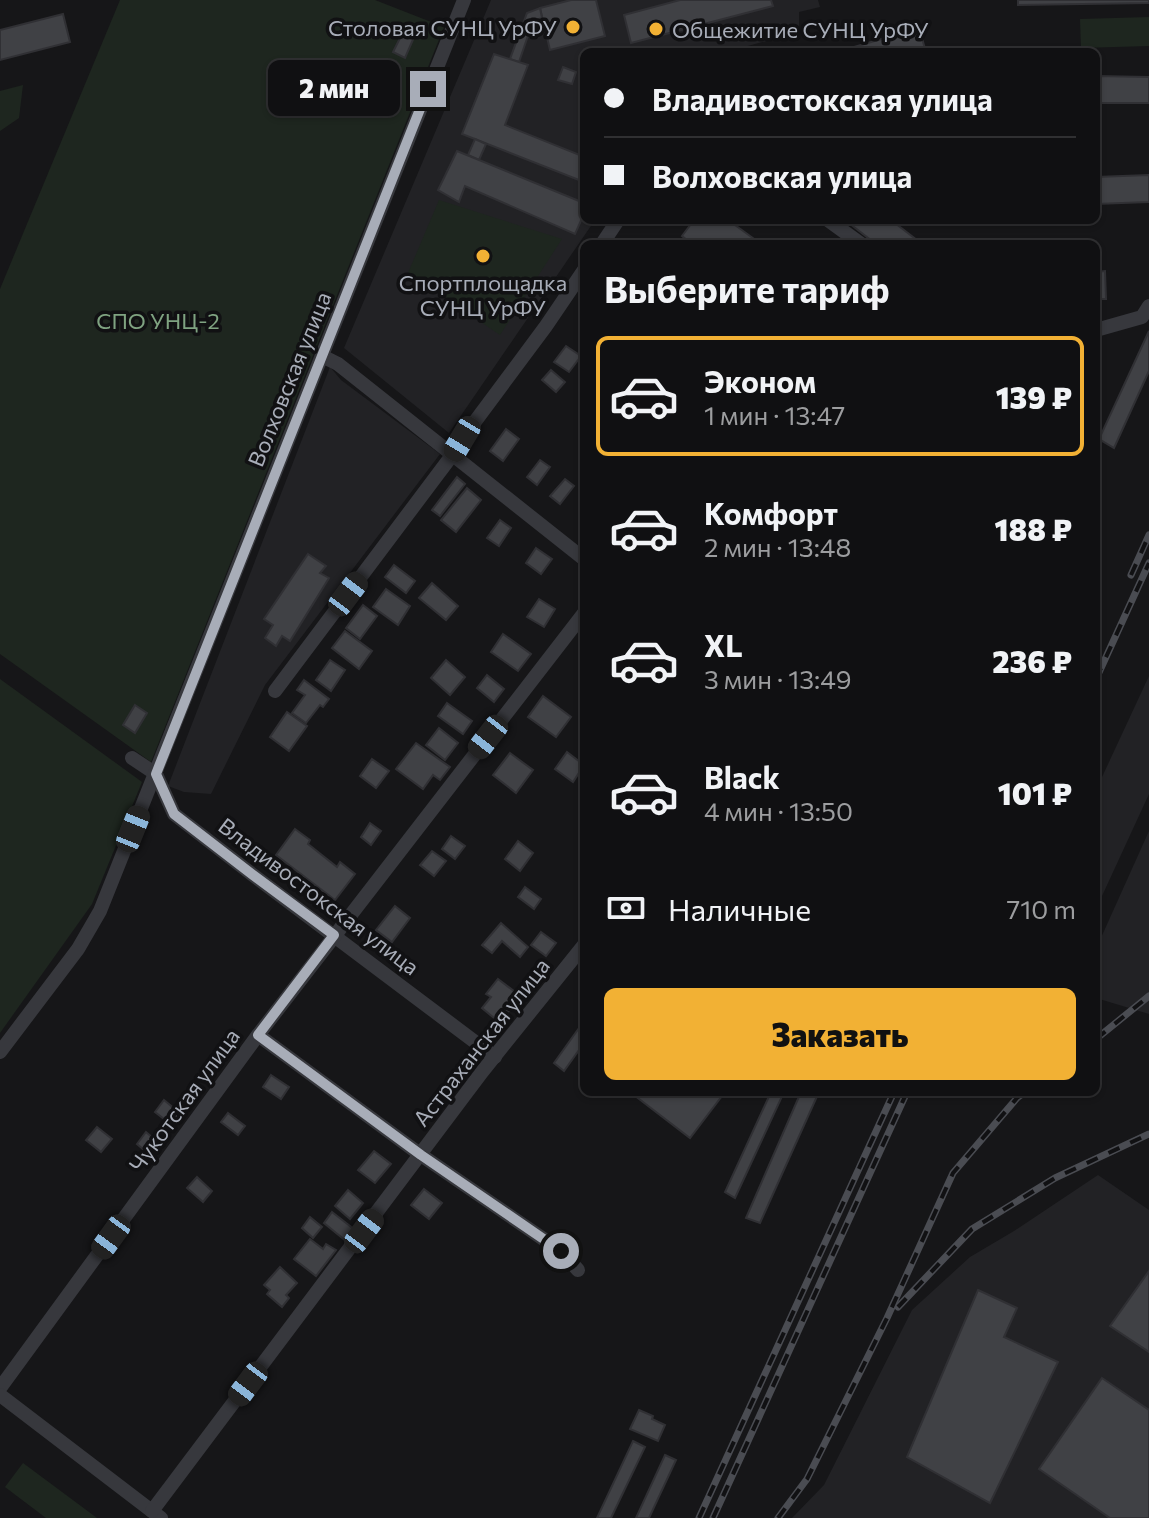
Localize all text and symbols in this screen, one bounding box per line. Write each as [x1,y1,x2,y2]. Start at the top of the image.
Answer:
place label: Столовая СУНЦ УрФУ [328,14,557,41]
place label: Общежитие СУНЦ УрФУ [672,16,929,43]
marker: Столовая СУНЦ УрФУ [564,18,582,36]
marker: Общежитие СУНЦ УрФУ [647,20,665,38]
callout: 2 мин [268,61,400,117]
route end [410,71,446,107]
text: 2 мин [299,72,369,103]
text: Владивостокская улица [652,80,993,117]
text: Волховская улица [652,157,912,194]
marker: Спортплощадка СУНЦ УрФУ [474,247,492,265]
text: Выберите тариф [604,266,889,310]
place label: Спортплощадка СУНЦ УрФУ [399,269,567,321]
street label: Волховская улица [242,288,336,470]
park label: СПО УНЦ-2 [96,307,220,334]
icon: car [608,360,680,432]
text: Эконом [704,362,816,399]
text: 139 ₽ [996,378,1072,415]
text: 1 мин · 13:47 [704,399,845,430]
car [439,412,485,466]
icon: car [608,492,680,564]
text: Комфорт [704,494,838,531]
text: 188 ₽ [994,510,1072,547]
text: 2 мин · 13:48 [704,531,851,562]
car [324,568,372,620]
icon: car [608,624,680,696]
text: XL [704,626,743,663]
text: 236 ₽ [992,642,1072,679]
text: 3 мин · 13:49 [704,663,852,694]
car [464,711,512,763]
icon: car [608,756,680,828]
text: Black [704,758,780,795]
text: 101 ₽ [998,774,1072,811]
text: 4 мин · 13:50 [704,795,853,826]
car [113,802,153,856]
street label: Владивостокская улица [213,812,425,980]
icon: cash [604,886,648,930]
text: Наличные [668,890,811,927]
text: 710 m [1007,893,1076,924]
street label: Астраханская улица [407,953,555,1131]
button: Заказать [604,988,1076,1080]
street label: Чукотская улица [123,1023,245,1177]
car [340,1205,388,1257]
car [87,1211,135,1263]
route start [543,1233,579,1269]
car [224,1358,272,1410]

